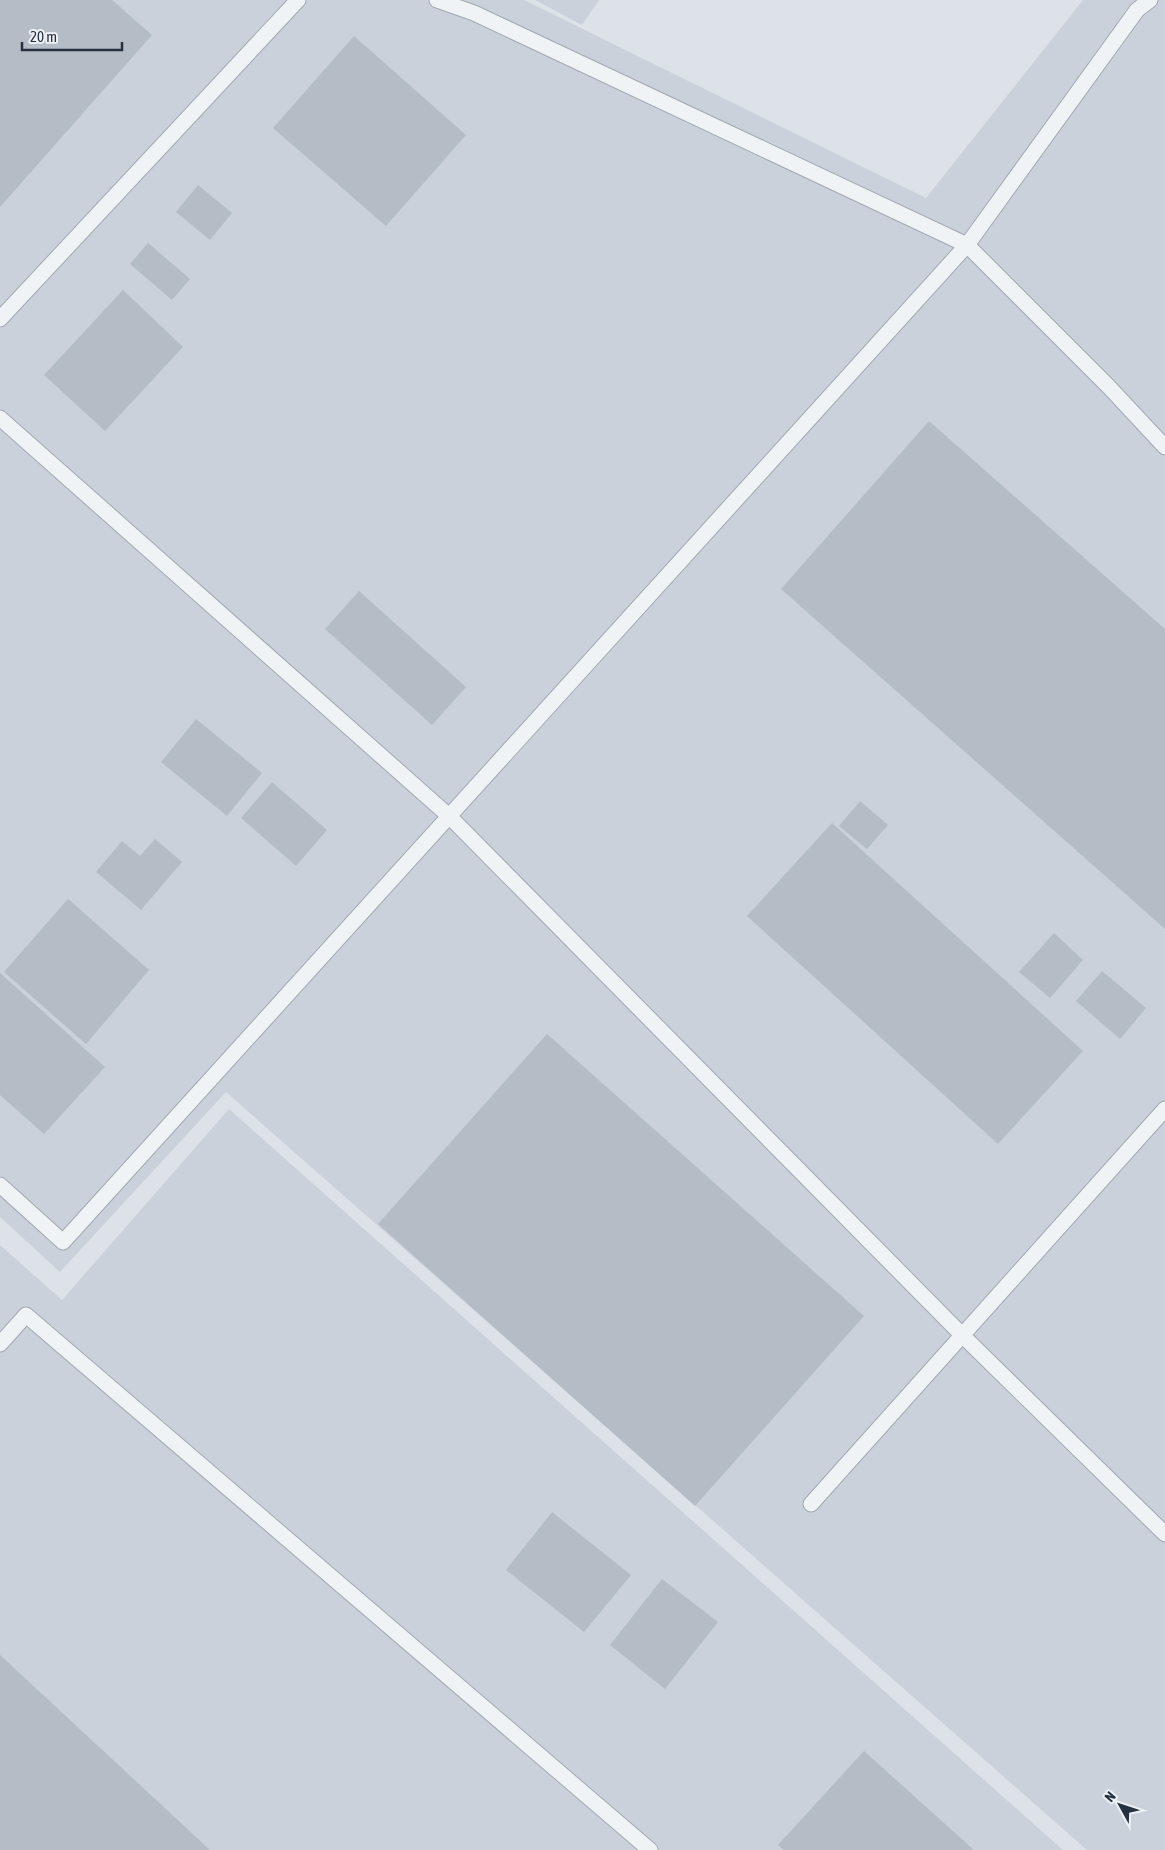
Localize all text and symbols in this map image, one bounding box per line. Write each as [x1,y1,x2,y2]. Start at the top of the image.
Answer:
scale bar [22,20,122,52]
text: 20 m [30,28,57,45]
north arrow [1095,1780,1145,1830]
text: N [1101,1788,1119,1805]

